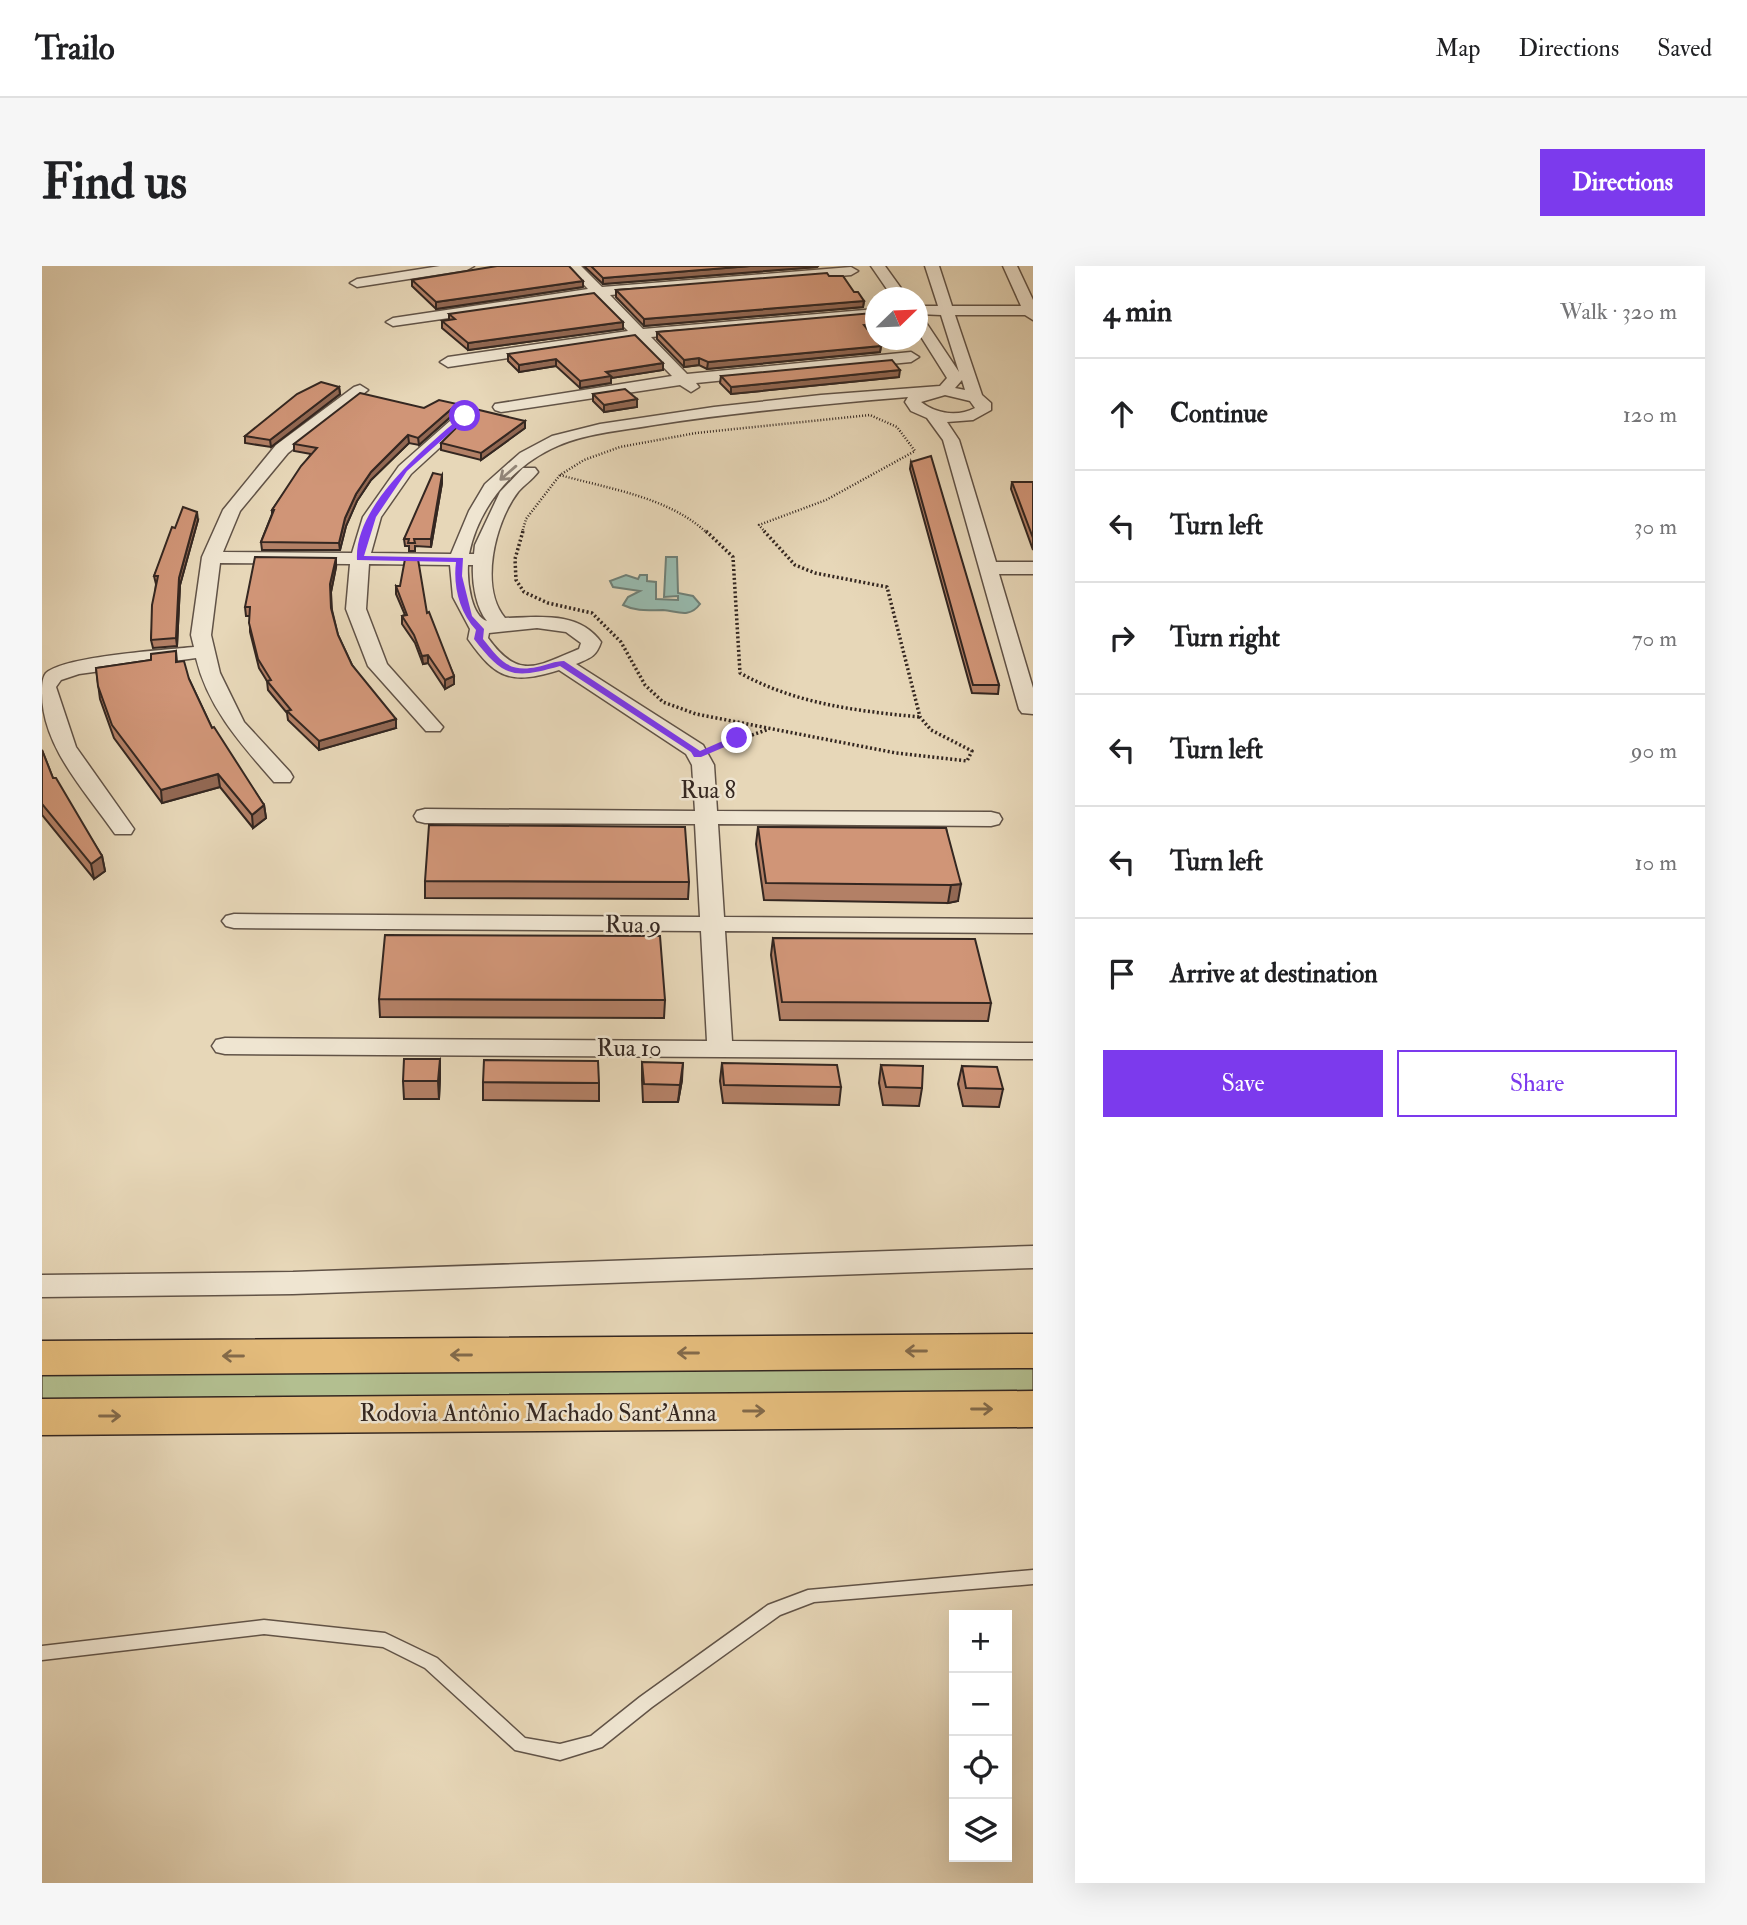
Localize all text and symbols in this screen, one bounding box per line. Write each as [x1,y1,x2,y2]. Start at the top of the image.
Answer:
text: Trailo [35,28,115,69]
text: Map [1435,33,1480,64]
text: Directions [1518,33,1619,64]
text: Saved [1657,33,1712,64]
button: Directions [1540,149,1705,216]
text: Find us [42,152,187,213]
north arrow [865,287,928,350]
text: 4 min [1103,293,1172,330]
text: Walk · 320 m [1560,297,1677,326]
icon: ahead [1103,395,1141,433]
text: Continue [1170,398,1268,430]
route start [449,400,480,431]
text: 120 m [1623,400,1677,429]
one-way arrow [499,465,517,481]
icon: left [1103,507,1141,545]
text: Turn left [1170,510,1263,542]
text: 30 m [1634,512,1677,541]
icon: right [1103,619,1141,657]
text: Turn right [1170,622,1280,654]
text: 70 m [1632,624,1677,653]
route end [721,722,752,753]
icon: left [1103,731,1141,769]
text: Turn left [1170,734,1263,766]
text: 90 m [1631,736,1677,765]
street label: Rua 8 [680,775,736,806]
icon: left [1103,843,1141,881]
text: Turn left [1170,846,1263,878]
text: 10 m [1634,848,1677,877]
street label: Rua 9 [604,909,662,941]
icon: arrive [1103,955,1141,993]
text: Arrive at destination [1170,958,1378,990]
street label: Rua 10 [596,1033,662,1064]
button: Save [1103,1050,1383,1117]
button: Share [1397,1050,1677,1117]
one-way arrow [905,1345,928,1358]
one-way arrow [677,1346,700,1360]
one-way arrow [450,1348,473,1362]
one-way arrow [222,1350,245,1363]
street label: Rodovia Antônio Machado Sant'Anna [359,1398,718,1429]
one-way arrow [970,1402,993,1416]
one-way arrow [742,1404,765,1418]
one-way arrow [98,1410,121,1423]
map controls [949,1610,1012,1862]
button: + [949,1610,1012,1673]
button: − [949,1673,1012,1736]
button: locate [949,1736,1012,1799]
button: layers [949,1799,1012,1862]

